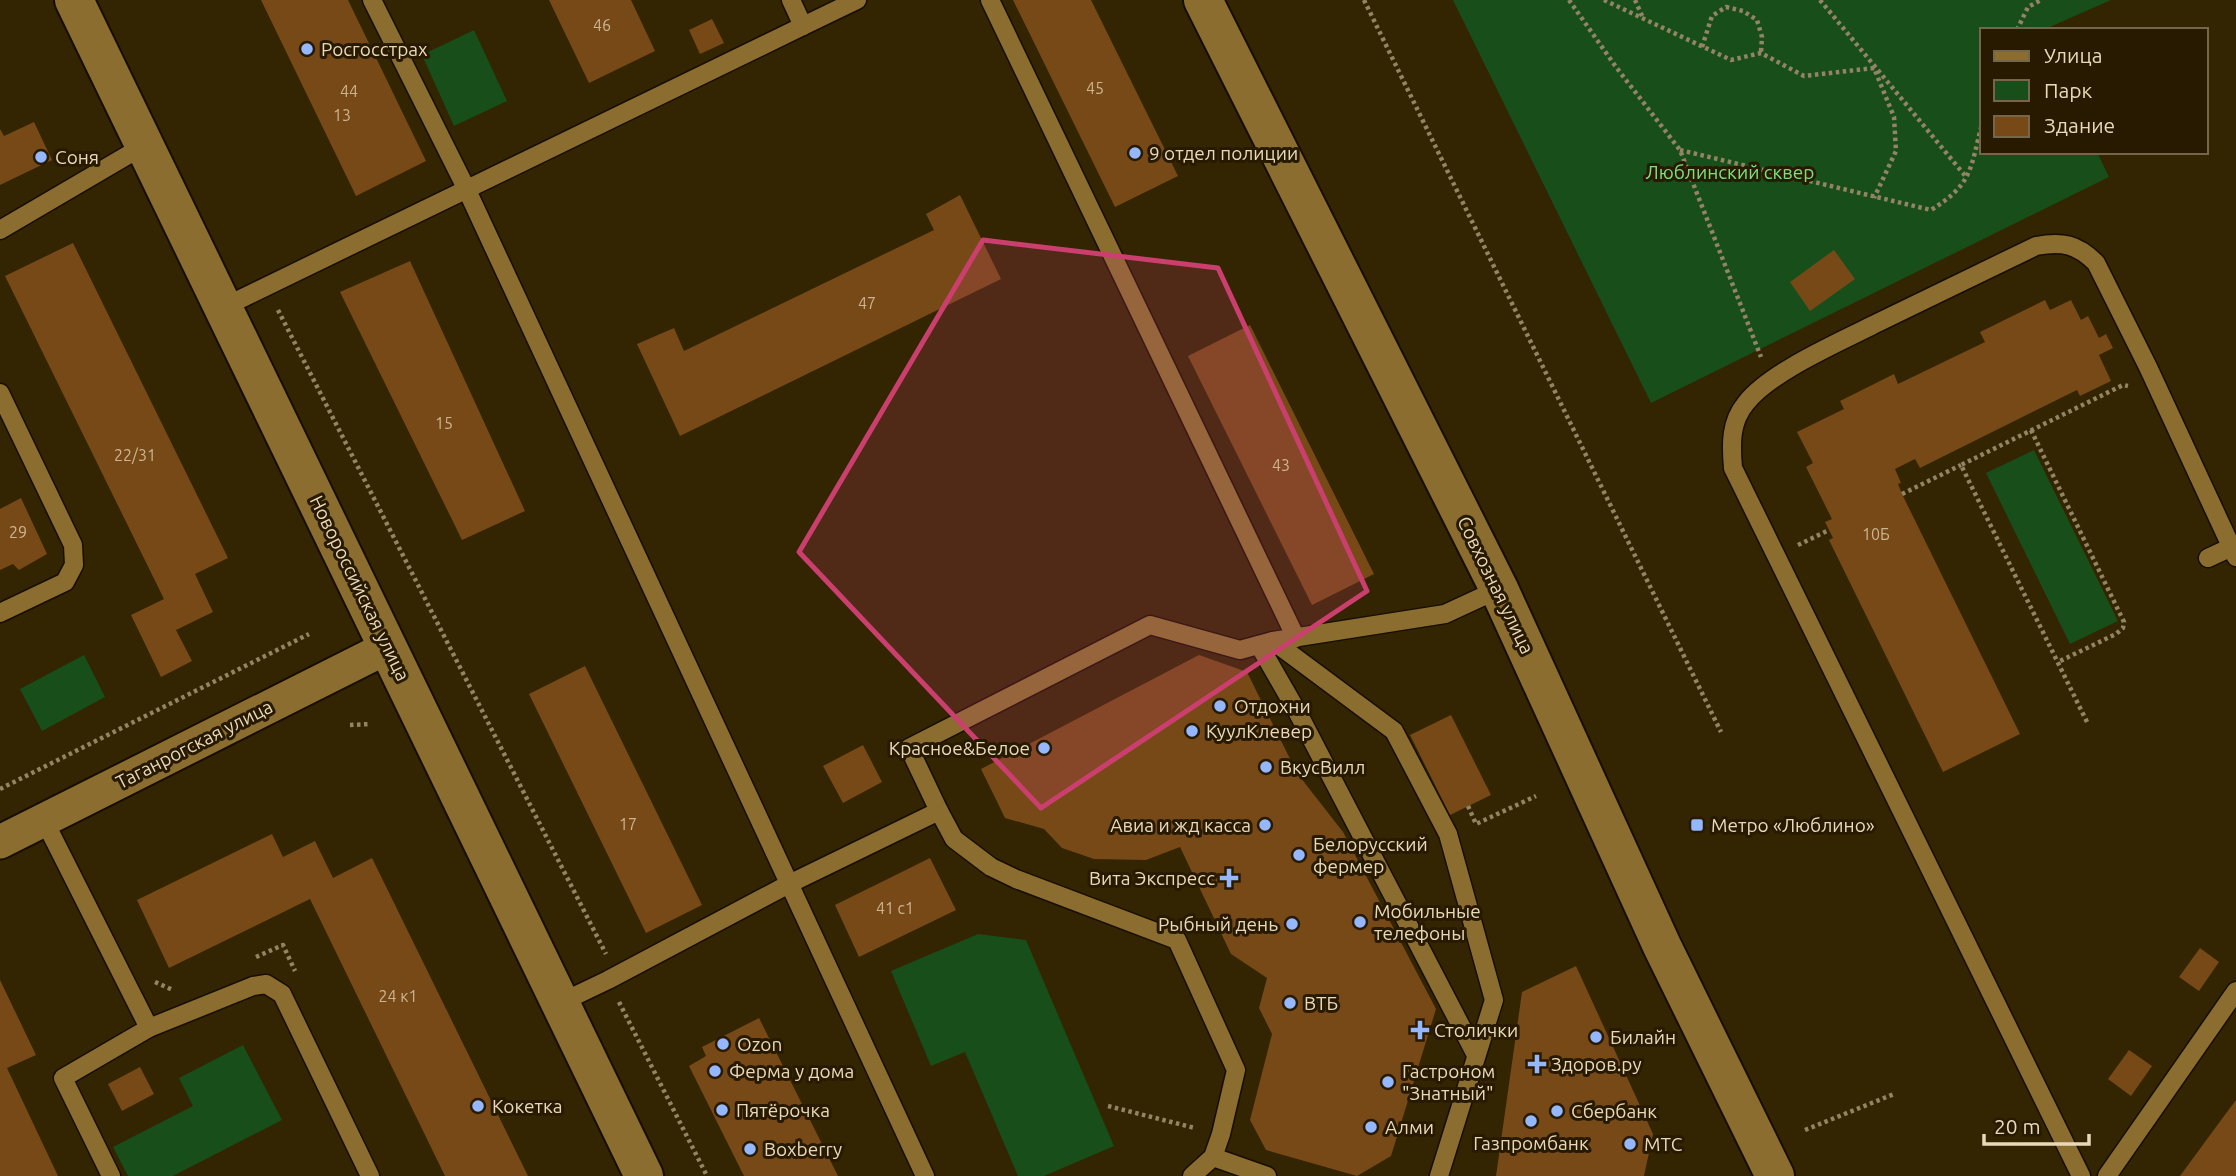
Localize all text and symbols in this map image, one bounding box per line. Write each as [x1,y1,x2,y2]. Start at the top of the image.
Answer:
house number: 46 [593,16,611,34]
legend [1980,28,2208,154]
place label: Росгосстрах [321,38,428,60]
marker: Росгосстрах [299,41,315,57]
text: Улица [2044,43,2102,67]
text: Парк [2044,78,2093,102]
house number: 45 [1086,79,1104,97]
house number: 44 [340,82,358,100]
house number: 13 [333,106,351,124]
text: Здание [2044,113,2115,137]
place label: 9 отдел полиции [1149,142,1298,164]
marker: 9 отдел полиции [1127,145,1143,161]
place label: Соня [55,146,99,168]
marker: Соня [33,149,49,165]
park label: Люблинский сквер [1646,161,1814,183]
house number: 47 [858,294,876,312]
house number: 15 [435,414,453,432]
house number: 22/31 [114,446,156,464]
house number: 43 [1272,456,1290,474]
street label: Новороссийская улица [306,492,414,684]
street label: Совхозная улица [1453,513,1539,657]
house number: 29 [9,523,27,541]
house number: 10Б [1862,525,1890,543]
street label: Таганрогская улица [112,695,276,793]
place label: Отдохни [1234,695,1311,717]
marker: Отдохни [1212,698,1228,714]
place label: КуулКлевер [1206,720,1312,742]
marker: КуулКлевер [1184,723,1200,739]
place label: Красное&Белое [889,737,1030,759]
marker: Красное&Белое [1036,740,1052,756]
place label: ВкусВилл [1280,756,1365,778]
marker: ВкусВилл [1258,759,1274,775]
place label: Авиа и жд касса [1110,814,1251,836]
place label: Метро «Люблино» [1711,814,1875,836]
house number: 17 [619,815,637,833]
marker: Авиа и жд касса [1257,817,1273,833]
marker: Метро «Люблино» [1689,817,1705,833]
place label: Белорусский фермер [1313,833,1428,877]
marker: Белорусский фермер [1291,847,1307,863]
place label: Вита Экспресс [1089,867,1215,889]
marker: Вита Экспресс [1221,870,1237,886]
house number: 41 c1 [876,899,914,917]
place label: Мобильные телефоны [1374,900,1481,944]
place label: Рыбный день [1158,913,1278,935]
marker: Мобильные телефоны [1352,914,1368,930]
marker: Рыбный день [1284,916,1300,932]
house number: 24 к1 [379,987,417,1005]
place label: ВТБ [1304,992,1338,1014]
marker: ВТБ [1282,995,1298,1011]
place label: Столички [1434,1019,1518,1041]
marker: Столички [1412,1022,1428,1038]
place label: Билайн [1610,1026,1676,1048]
marker: Билайн [1588,1029,1604,1045]
place label: Ozon [737,1033,782,1055]
marker: Ozon [715,1036,731,1052]
place label: Здоров.ру [1551,1053,1642,1075]
marker: Здоров.ру [1529,1056,1545,1072]
place label: Ферма у дома [729,1060,854,1082]
place label: Гастроном "Знатный" [1402,1060,1495,1104]
marker: Ферма у дома [707,1063,723,1079]
marker: Гастроном "Знатный" [1380,1074,1396,1090]
place label: Кокетка [492,1095,562,1117]
marker: Кокетка [470,1098,486,1114]
place label: Пятёрочка [736,1099,830,1121]
place label: Сбербанк [1571,1100,1657,1122]
marker: Пятёрочка [714,1102,730,1118]
scale bar [1984,1102,2089,1146]
marker: Сбербанк [1549,1103,1565,1119]
marker: Газпромбанк [1523,1113,1539,1129]
text: 20 m [1994,1114,2041,1138]
place label: Алми [1385,1116,1434,1138]
marker: Алми [1363,1119,1379,1135]
place label: Газпромбанк [1473,1132,1589,1154]
place label: МТС [1644,1133,1683,1155]
marker: МТС [1622,1136,1638,1152]
place label: Boxberry [764,1138,842,1160]
marker: Boxberry [742,1141,758,1157]

